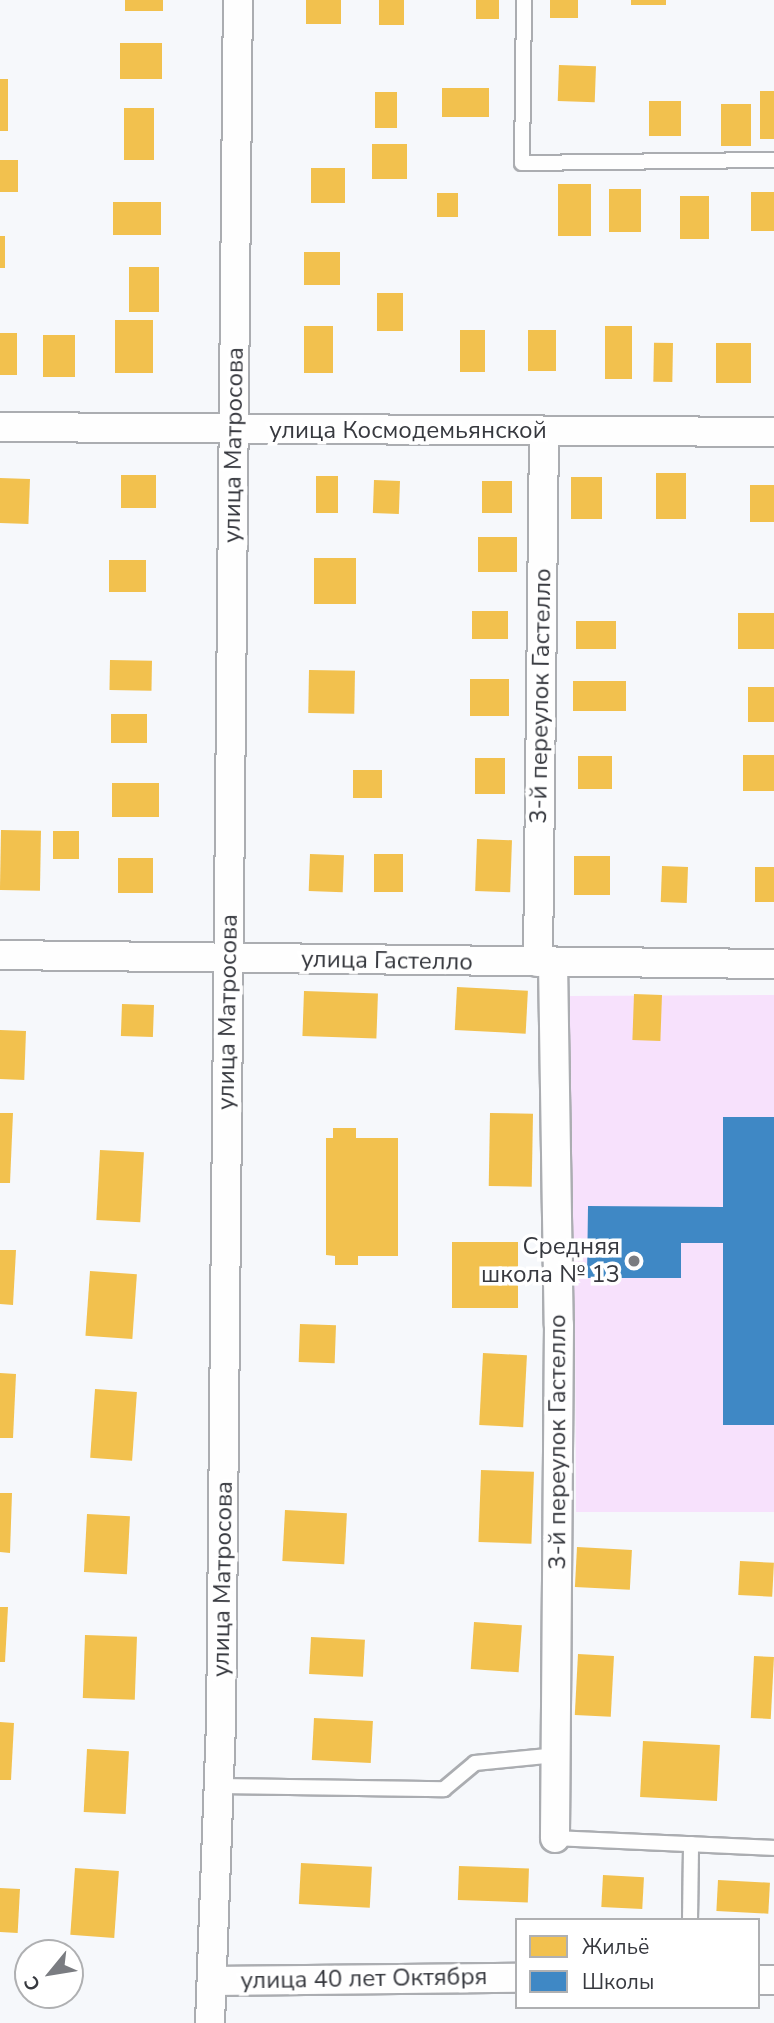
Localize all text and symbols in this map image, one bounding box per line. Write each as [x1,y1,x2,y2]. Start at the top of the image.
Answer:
street label: улица Матросова [218,347,250,543]
street label: улица Космодемьянской [269,417,547,445]
street label: 3-й переулок Гастелло [524,568,558,824]
street label: улица Матросова [212,914,244,1110]
street label: улица Гастелло [301,945,473,977]
place label: Средняя школа № 13 [481,1233,620,1289]
marker: Средняя школа № 13 [626,1253,642,1269]
street label: 3-й переулок Гастелло [544,1314,572,1570]
street label: улица Матросова [207,1481,239,1677]
legend [515,1918,760,2009]
text: Жильё [582,1933,649,1961]
north arrow [14,1939,84,2009]
street label: улица 40 лет Октября [240,1962,488,1996]
text: Школы [582,1968,654,1996]
text: С [18,1971,47,1996]

